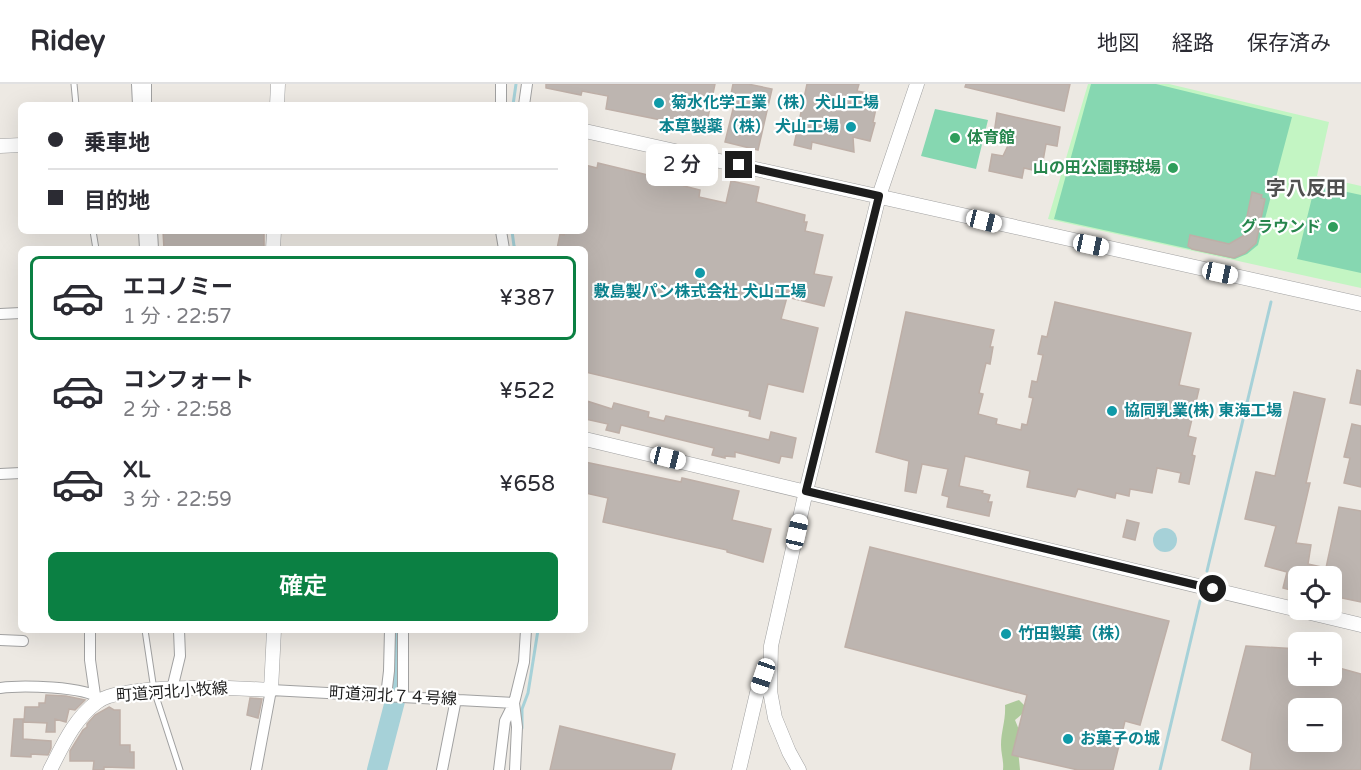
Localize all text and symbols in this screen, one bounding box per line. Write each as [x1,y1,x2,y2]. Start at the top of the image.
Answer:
text: Ridey [30,24,105,58]
text: 地図 [1097,31,1139,56]
text: 経路 [1172,31,1214,56]
text: 保存済み [1247,31,1331,56]
place label: 菊水化学工業（株）犬山工場 [671,93,879,113]
marker: 菊水化学工業（株）犬山工場 [652,96,666,110]
place label: 本草製薬（株） 犬山工場 [659,117,839,137]
marker: 本草製薬（株） 犬山工場 [844,120,858,134]
place label: 体育館 [967,128,1015,148]
text: 乗車地 [84,130,150,156]
marker: 体育館 [948,131,962,145]
callout: 2 分 [646,144,718,186]
route end [725,151,752,178]
text: 2 分 [663,153,701,177]
place label: 山の田公園野球場 [1033,158,1161,178]
marker: 山の田公園野球場 [1166,161,1180,175]
district label: 字八反田 [1266,177,1346,201]
text: 目的地 [84,188,150,214]
car [964,208,1004,234]
place label: グラウンド [1241,217,1321,237]
marker: グラウンド [1326,220,1340,234]
car [1072,232,1110,258]
car [1201,260,1239,286]
marker: 敷島製パン株式会社 犬山工場 [693,266,707,280]
icon: car [51,271,105,325]
text: エコノミー [123,274,233,300]
place label: 敷島製パン株式会社 犬山工場 [594,282,806,302]
text: ¥387 [499,285,555,311]
text: 1 分 · 22:57 [123,305,232,329]
icon: car [51,364,105,418]
text: コンフォート [123,367,254,393]
text: ¥522 [499,378,555,404]
text: 2 分 · 22:58 [123,398,232,422]
place label: 協同乳業(株) 東海工場 [1124,401,1282,421]
marker: 協同乳業(株) 東海工場 [1105,404,1119,418]
car [648,445,688,471]
icon: car [51,457,105,511]
text: XL [123,457,150,483]
text: ¥658 [499,471,555,497]
text: 3 分 · 22:59 [123,488,232,512]
car [784,512,810,552]
button: 確定 [48,552,558,621]
map controls [1288,566,1342,752]
button: locate [1288,566,1342,620]
route start [1199,575,1226,602]
place label: 竹田製菓（株） [1018,624,1130,644]
marker: 竹田製菓（株） [999,627,1013,641]
button: + [1288,632,1342,686]
car [749,656,777,696]
street label: 町道河北小牧線 [115,678,229,706]
street label: 町道河北７４号線 [329,683,457,709]
button: − [1288,698,1342,752]
place label: お菓子の城 [1080,729,1160,749]
marker: お菓子の城 [1061,732,1075,746]

